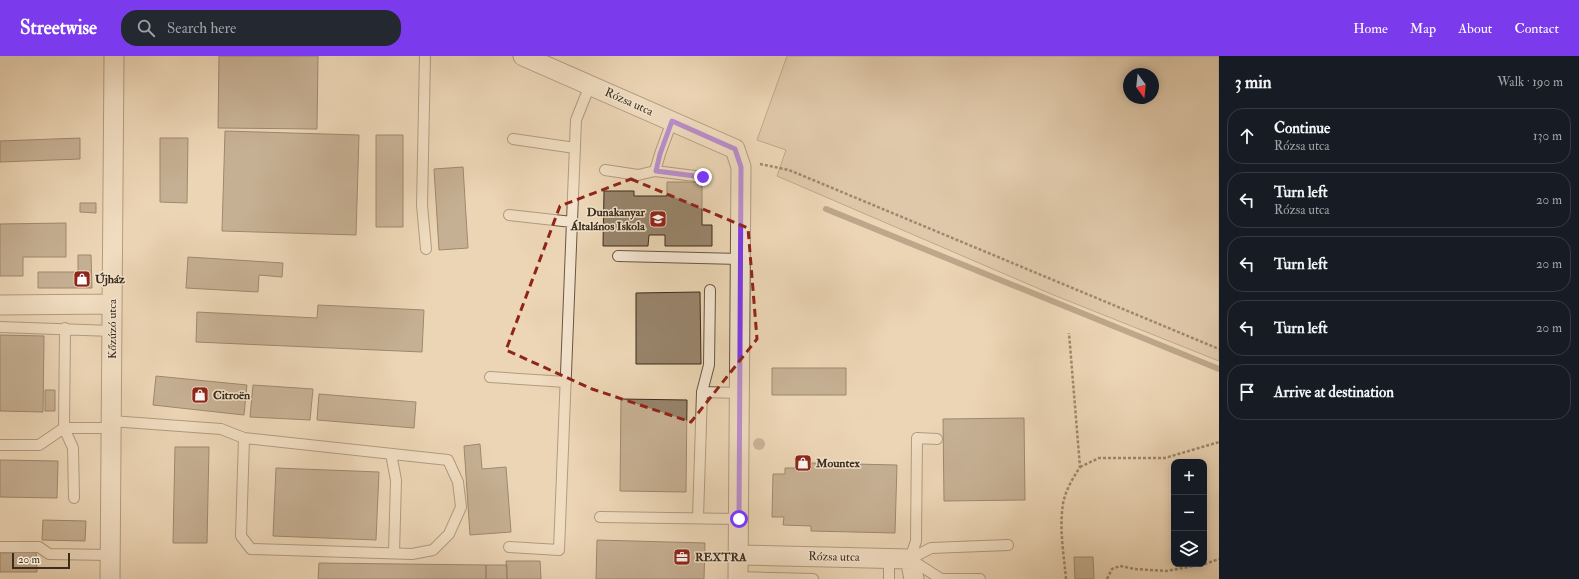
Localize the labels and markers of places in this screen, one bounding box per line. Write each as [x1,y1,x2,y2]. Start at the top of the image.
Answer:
place label: Dunakanyar Általános Iskola [570,205,646,234]
school or university icon: Dunakanyar Általános Iskola [648,209,668,229]
shop icon: Újház [72,269,92,289]
place label: Újház [95,272,125,287]
shop icon: Citroën [190,385,210,405]
place label: Citroën [213,388,251,403]
shop icon: Mountex [793,453,813,473]
place label: Mountex [815,456,860,471]
office icon: REXTRA [672,547,692,567]
place label: REXTRA [695,550,747,565]

